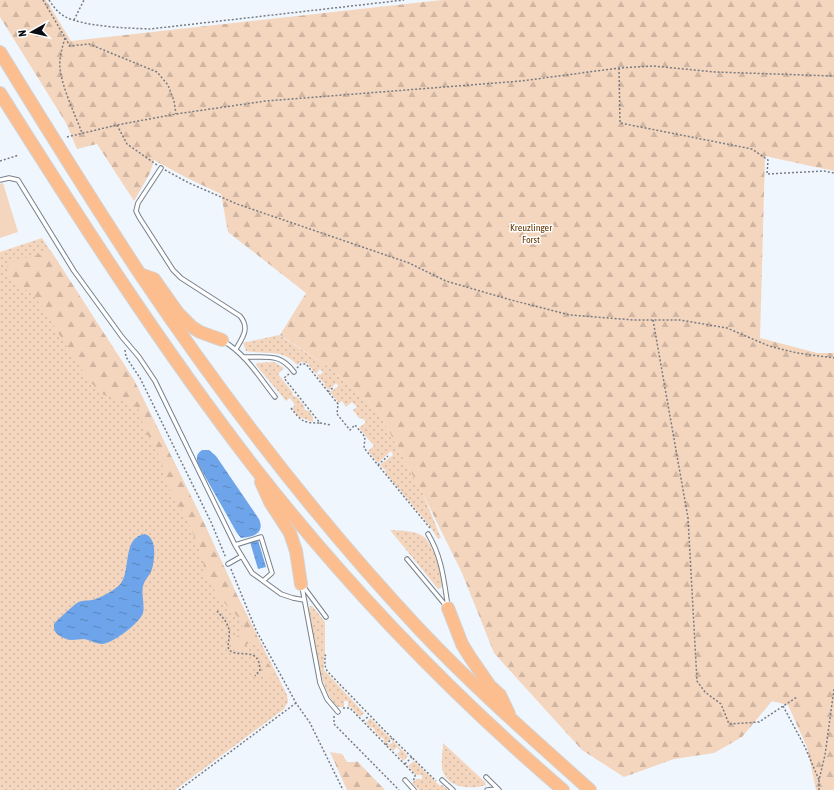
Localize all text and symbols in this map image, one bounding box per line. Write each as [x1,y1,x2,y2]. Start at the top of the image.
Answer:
north arrow [12,12,52,52]
text: N [16,29,28,37]
park label: Kreuzlinger Forst [510,222,553,245]

